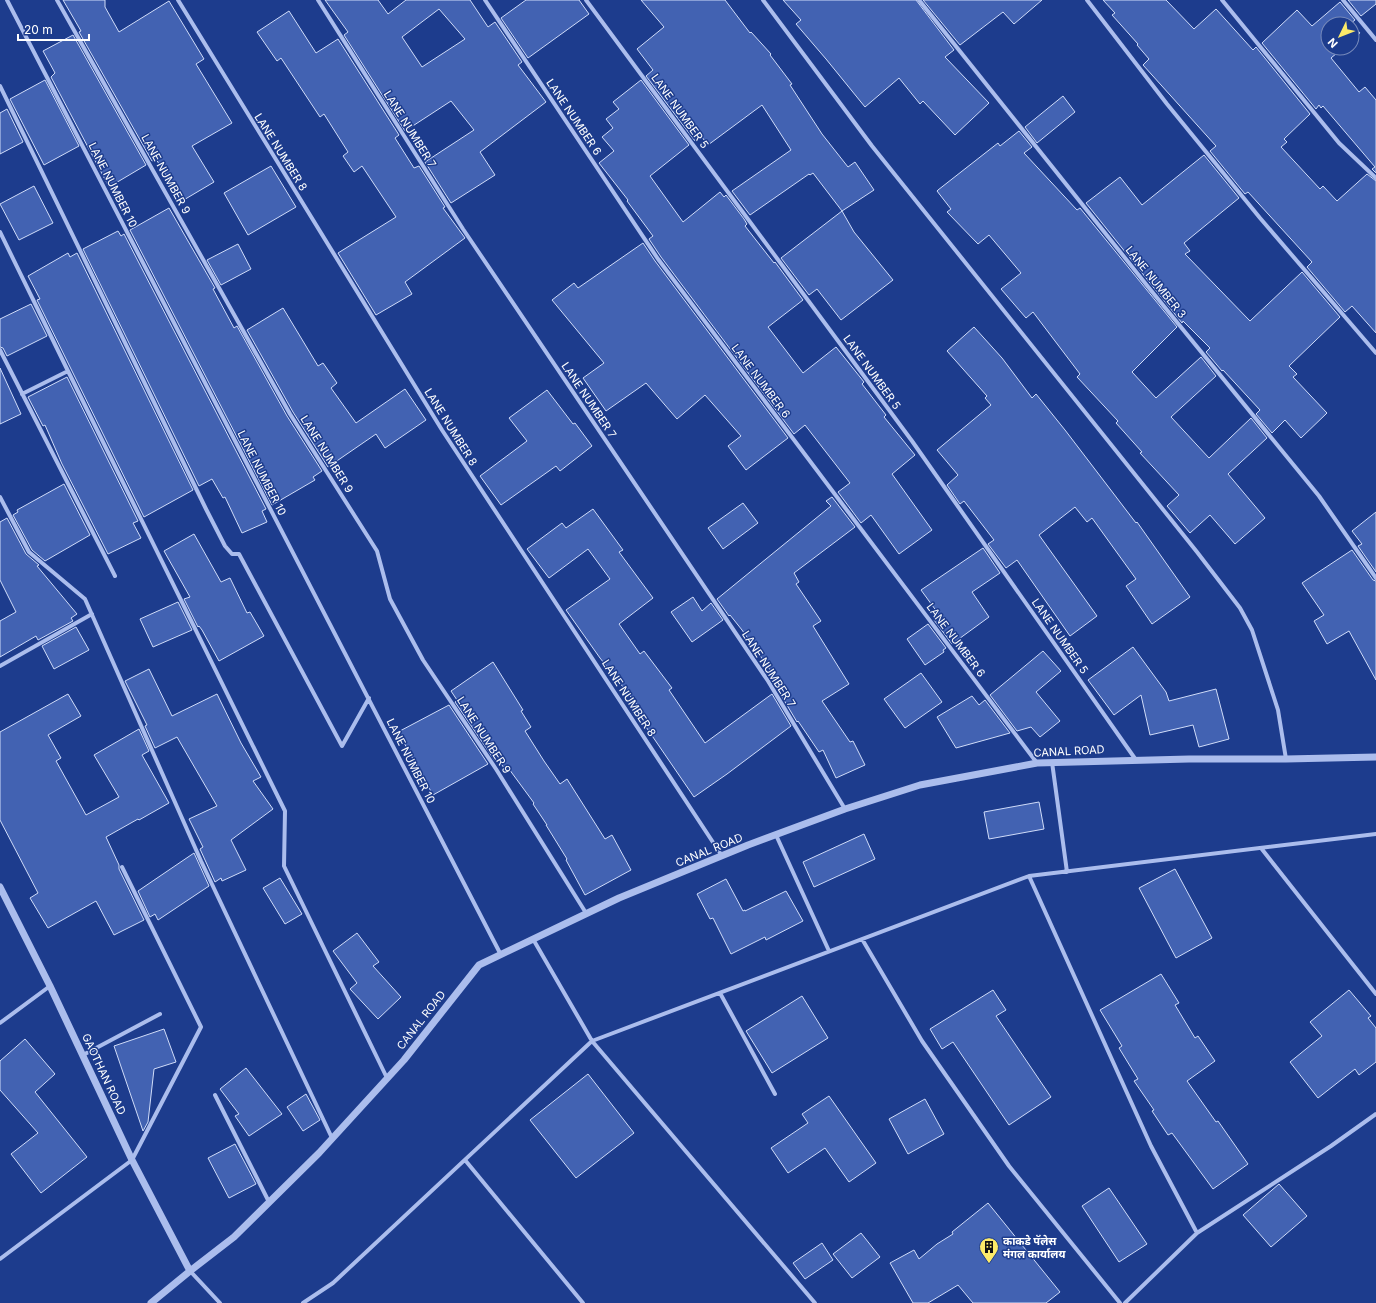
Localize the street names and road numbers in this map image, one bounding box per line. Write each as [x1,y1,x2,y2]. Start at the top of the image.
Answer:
street label: LANE NUMBER 5 [648,71,712,151]
street label: LANE NUMBER 6 [543,76,605,158]
street label: LANE NUMBER 7 [381,88,439,170]
street label: LANE NUMBER 8 [251,111,311,194]
street label: LANE NUMBER 9 [138,132,194,216]
street label: LANE NUMBER 10 [86,140,141,230]
street label: LANE NUMBER 3 [1123,243,1190,321]
street label: LANE NUMBER 5 [840,332,904,412]
street label: LANE NUMBER 6 [729,341,793,421]
street label: LANE NUMBER 7 [558,359,620,441]
street label: LANE NUMBER 8 [421,386,481,469]
street label: LANE NUMBER 9 [297,413,357,496]
street label: LANE NUMBER 10 [235,428,290,518]
street label: LANE NUMBER 5 [1029,596,1091,677]
street label: LANE NUMBER 6 [924,600,988,680]
street label: LANE NUMBER 7 [739,628,799,710]
street label: LANE NUMBER 8 [599,657,659,739]
street label: LANE NUMBER 9 [454,694,514,776]
street label: LANE NUMBER 10 [384,716,439,806]
street label: CANAL ROAD [1033,742,1105,760]
street label: CANAL ROAD [673,830,745,870]
street label: CANAL ROAD [394,988,448,1052]
street label: GAOTHAN ROAD [79,1031,129,1117]

